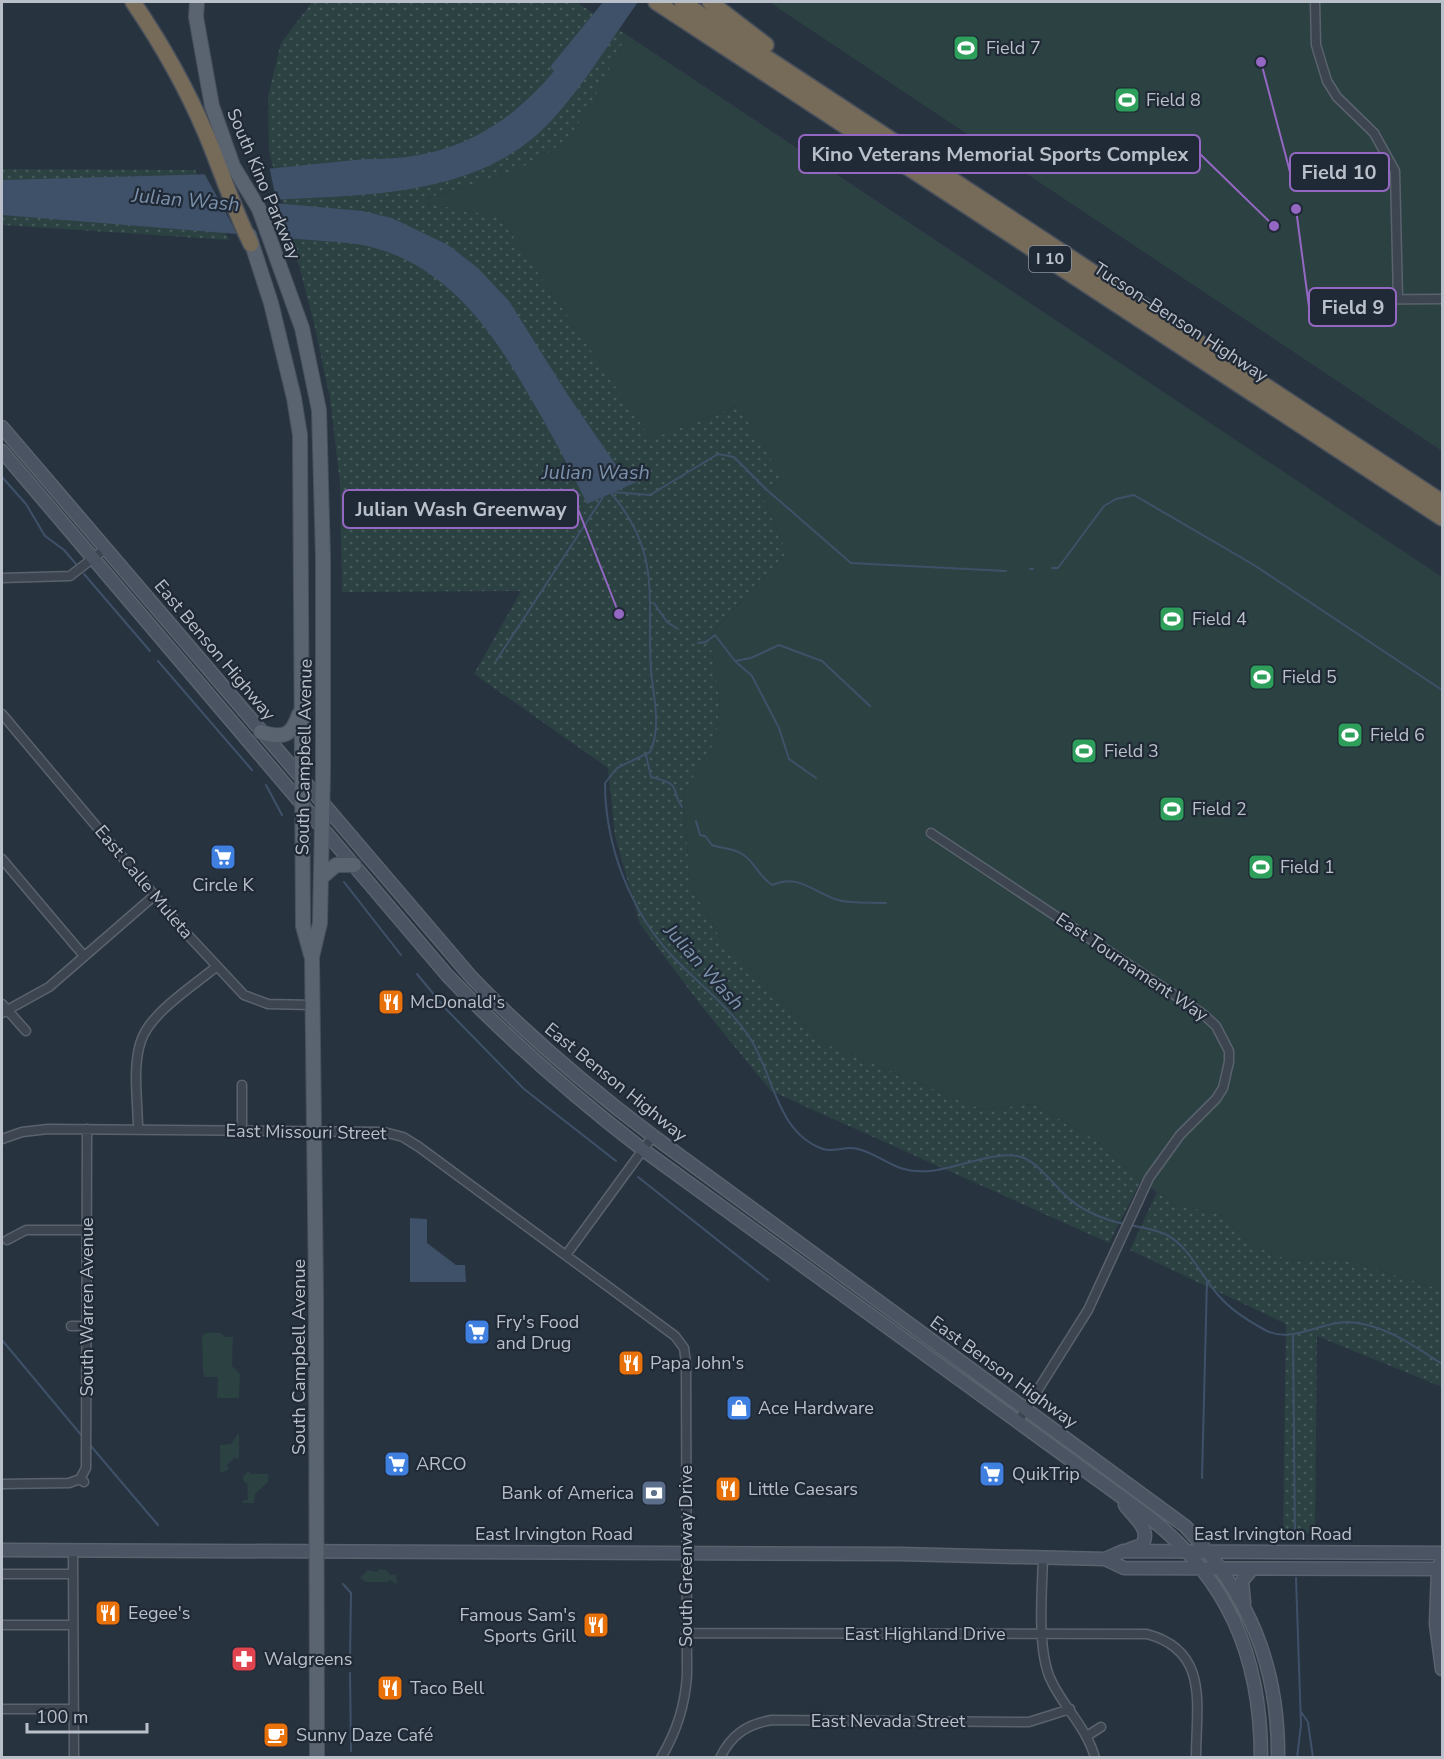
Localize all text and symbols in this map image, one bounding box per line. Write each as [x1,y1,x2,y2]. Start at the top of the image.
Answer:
sports icon: Field 7 [951,33,981,63]
place label: Field 7 [986,36,1041,60]
sports icon: Field 8 [1112,85,1142,115]
place label: Field 8 [1146,88,1201,112]
street label: South Kino Parkway [221,105,307,264]
callout: Kino Veterans Memorial Sports Complex [799,135,1200,173]
text: Kino Veterans Memorial Sports Complex [812,141,1190,168]
callout: Field 10 [1290,153,1389,191]
text: Field 10 [1302,159,1376,186]
water label: Julian Wash [130,182,241,218]
road number: I 10 [1029,246,1071,272]
street label: Tucson–Benson Highway [1089,257,1274,388]
callout: Field 9 [1309,288,1396,326]
text: Field 9 [1322,294,1384,321]
water label: Julian Wash [541,459,650,486]
callout: Julian Wash Greenway [343,490,578,528]
text: Julian Wash Greenway [355,496,567,523]
street label: East Benson Highway [149,574,282,726]
sports icon: Field 4 [1157,604,1187,634]
place label: Field 4 [1192,607,1247,631]
street label: South Campbell Avenue [290,659,318,855]
sports icon: Field 5 [1247,662,1277,692]
place label: Field 5 [1282,665,1337,689]
sports icon: Field 6 [1335,720,1365,750]
place label: Field 6 [1370,723,1425,747]
sports icon: Field 3 [1069,736,1099,766]
place label: Field 3 [1104,739,1159,763]
sports icon: Field 2 [1157,794,1187,824]
place label: Field 2 [1192,797,1247,821]
street label: East Calle Muleta [89,820,199,944]
supermarket icon: Circle K [208,842,238,872]
sports icon: Field 1 [1246,852,1276,882]
place label: Field 1 [1280,855,1335,879]
place label: Circle K [192,873,255,897]
street label: East Tournament Way [1051,907,1213,1027]
water label: Julian Wash [657,917,750,1016]
restaurant icon: McDonald's [376,987,406,1017]
place label: McDonald's [410,990,505,1014]
street label: East Benson Highway [540,1017,693,1148]
street label: East Missouri Street [225,1119,387,1145]
street label: South Warren Avenue [75,1217,99,1397]
street label: South Campbell Avenue [287,1259,311,1455]
place label: Fry's Food and Drug [496,1310,579,1355]
street label: East Benson Highway [925,1310,1083,1434]
supermarket icon: Fry's Food and Drug [462,1317,492,1347]
restaurant icon: Papa John's [616,1348,646,1378]
place label: Papa John's [650,1351,744,1375]
shop icon: Ace Hardware [724,1393,754,1423]
place label: Ace Hardware [758,1396,874,1420]
supermarket icon: ARCO [382,1449,412,1479]
place label: ARCO [416,1452,467,1476]
supermarket icon: QuikTrip [977,1459,1007,1489]
place label: QuikTrip [1012,1462,1080,1486]
street label: South Greenway Drive [674,1465,698,1647]
restaurant icon: Little Caesars [713,1474,743,1504]
place label: Little Caesars [748,1477,858,1501]
bank icon: Bank of America [639,1478,669,1508]
place label: Bank of America [501,1481,634,1505]
street label: East Irvington Road [475,1522,633,1546]
street label: East Irvington Road [1194,1522,1352,1546]
restaurant icon: Eegee's [93,1598,123,1628]
place label: Eegee's [128,1601,190,1625]
place label: Famous Sam's Sports Grill [460,1603,577,1648]
restaurant icon: Famous Sam's Sports Grill [581,1610,611,1640]
street label: East Highland Drive [845,1622,1005,1646]
pharmacy icon: Walgreens [229,1644,259,1674]
place label: Walgreens [264,1647,352,1671]
restaurant icon: Taco Bell [375,1673,405,1703]
place label: Taco Bell [410,1676,485,1700]
scale bar [27,1696,147,1734]
text: 100 m [36,1705,88,1729]
street label: East Nevada Street [811,1709,966,1733]
cafe icon: Sunny Daze Café [261,1720,291,1750]
place label: Sunny Daze Café [296,1723,433,1747]

